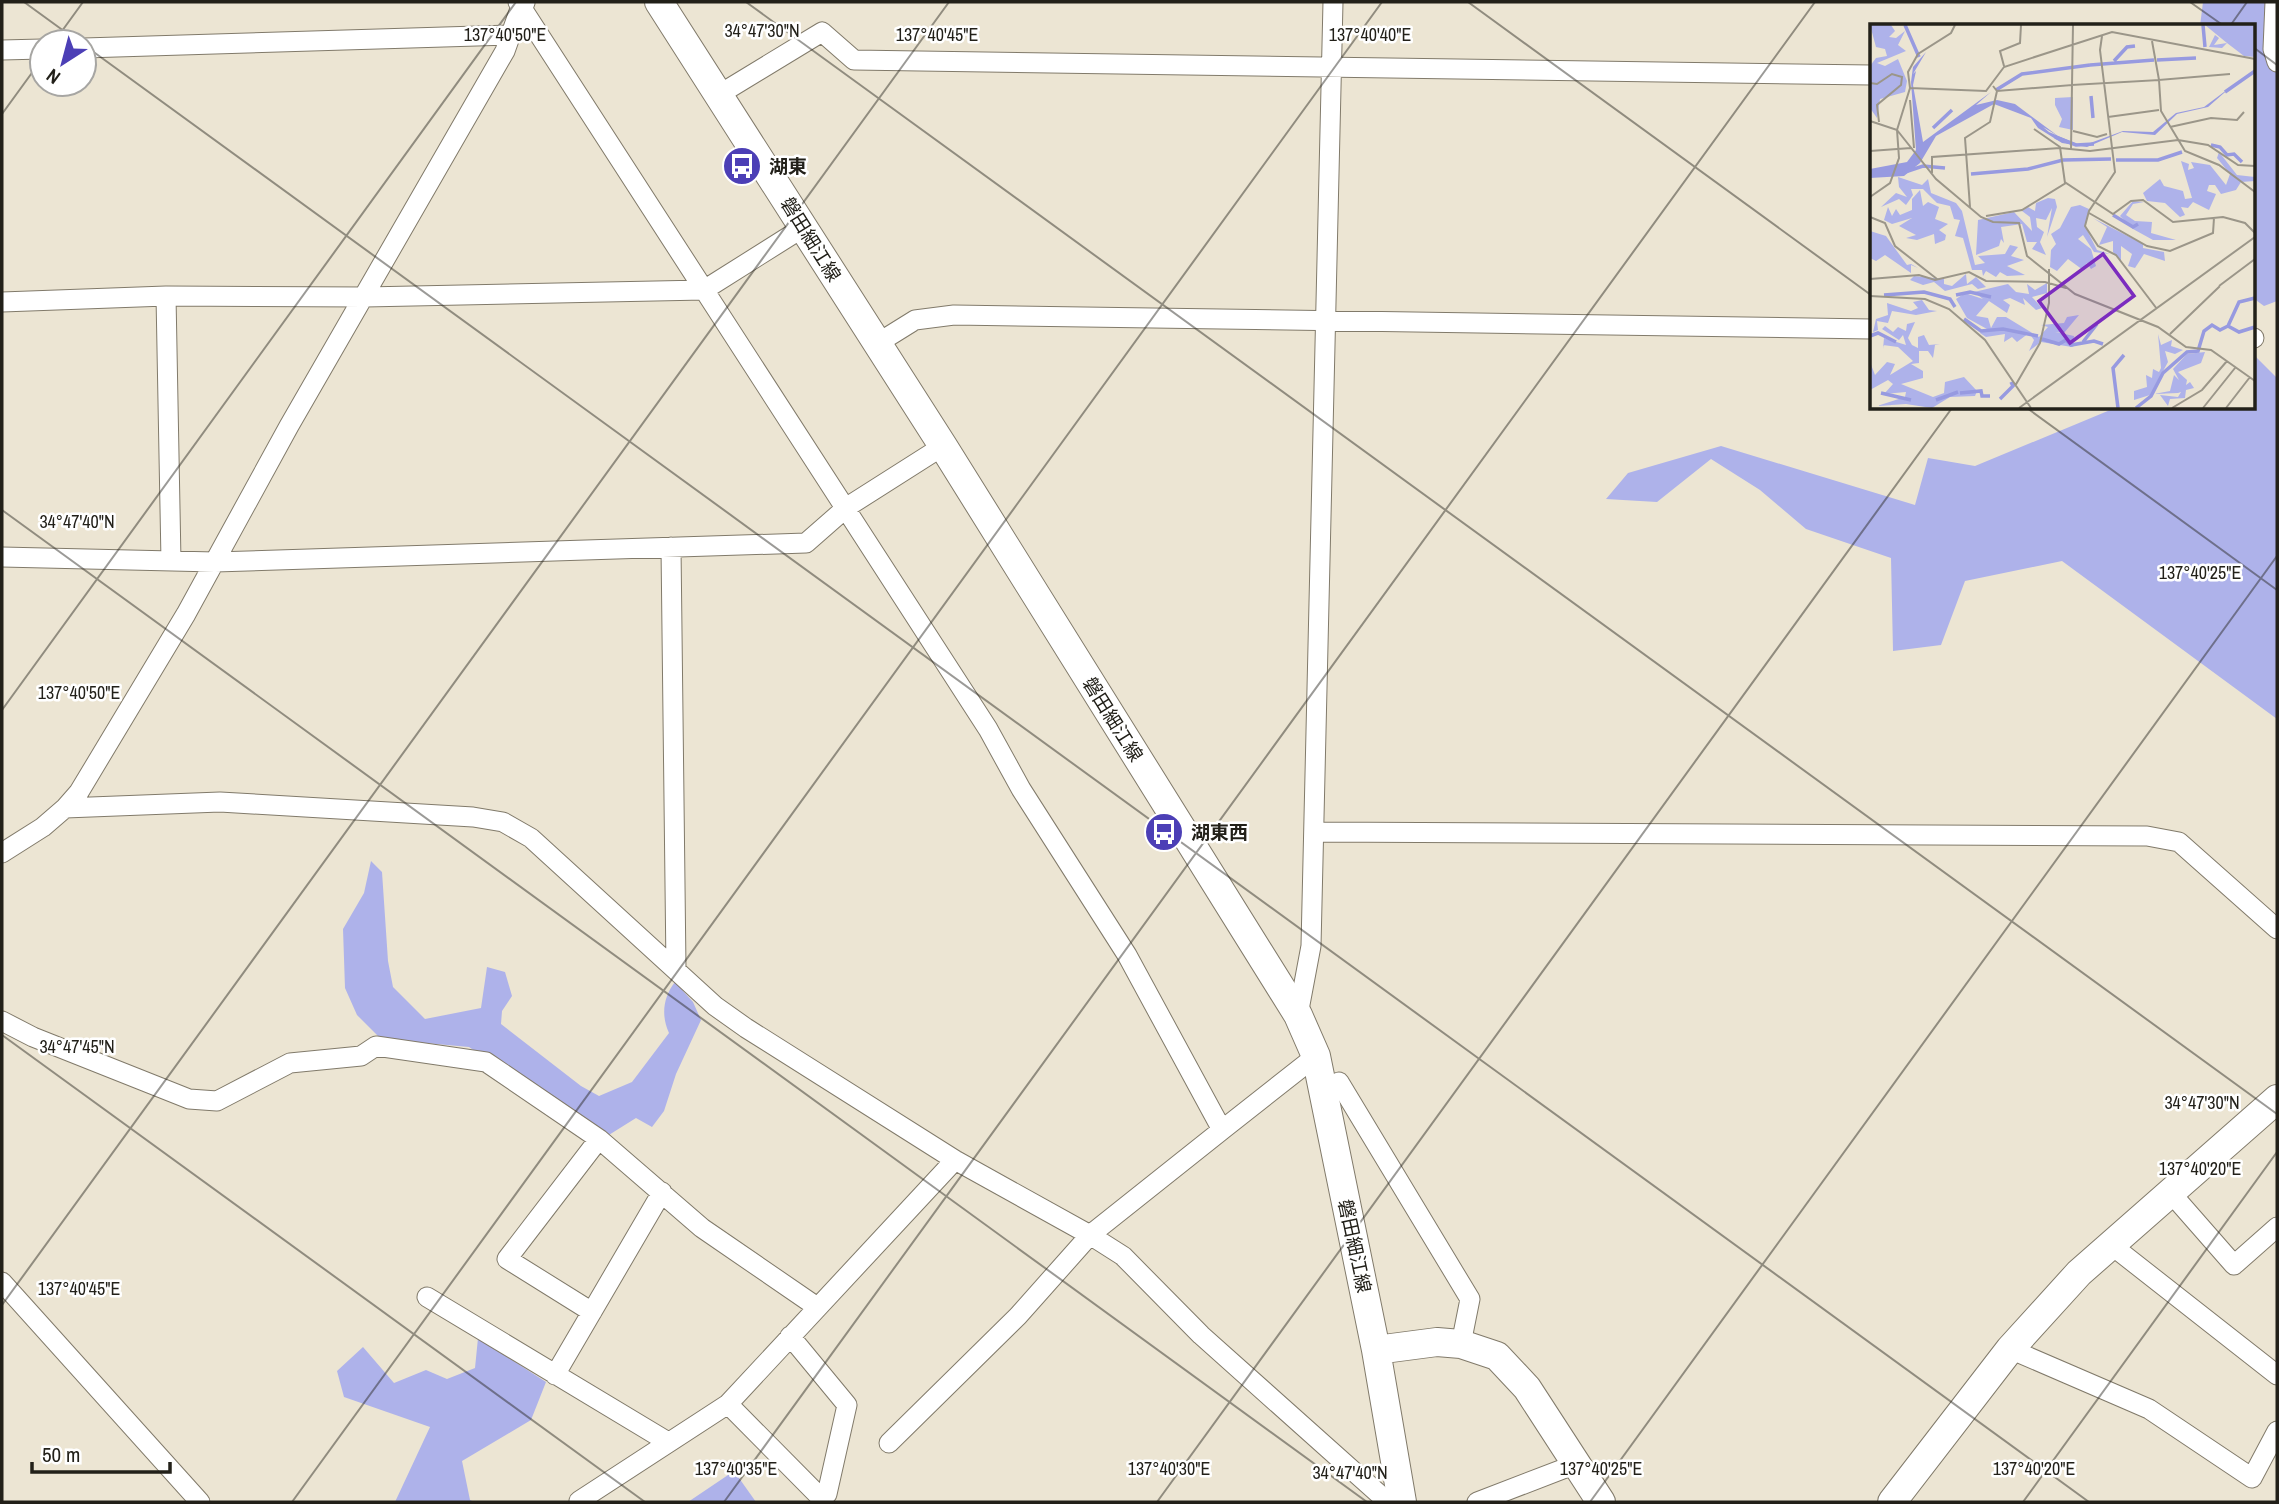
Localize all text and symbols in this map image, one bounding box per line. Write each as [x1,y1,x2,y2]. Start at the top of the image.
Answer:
text: 34°47'30"N [724,18,800,43]
text: 137°40'50"E [464,22,546,47]
text: 137°40'45"E [896,22,978,47]
text: 137°40'40"E [1329,22,1411,47]
inset map [1870,24,2254,410]
north arrow [28,28,98,98]
text: N [41,63,65,91]
bus stop icon: 湖東 [721,145,763,187]
place label: 湖東 [769,153,807,179]
street label: 磐田細江線 [775,192,847,286]
text: 34°47'40"N [39,509,115,534]
text: 137°40'25"E [2159,560,2241,585]
street label: 磐田細江線 [1077,672,1149,766]
text: 137°40'50"E [38,680,120,705]
bus stop icon: 湖東西 [1143,811,1185,853]
place label: 湖東西 [1191,819,1248,845]
text: 34°47'45"N [39,1034,115,1059]
text: 34°47'30"N [2164,1090,2240,1115]
text: 137°40'20"E [2159,1156,2241,1181]
street label: 磐田細江線 [1332,1197,1378,1295]
text: 137°40'45"E [38,1276,120,1301]
scale bar [32,1430,170,1474]
text: 50 m [42,1440,80,1469]
text: 137°40'35"E [695,1456,777,1481]
text: 137°40'30"E [1128,1456,1210,1481]
text: 137°40'25"E [1560,1456,1642,1481]
text: 137°40'20"E [1993,1456,2075,1481]
text: 34°47'40"N [1312,1460,1388,1485]

